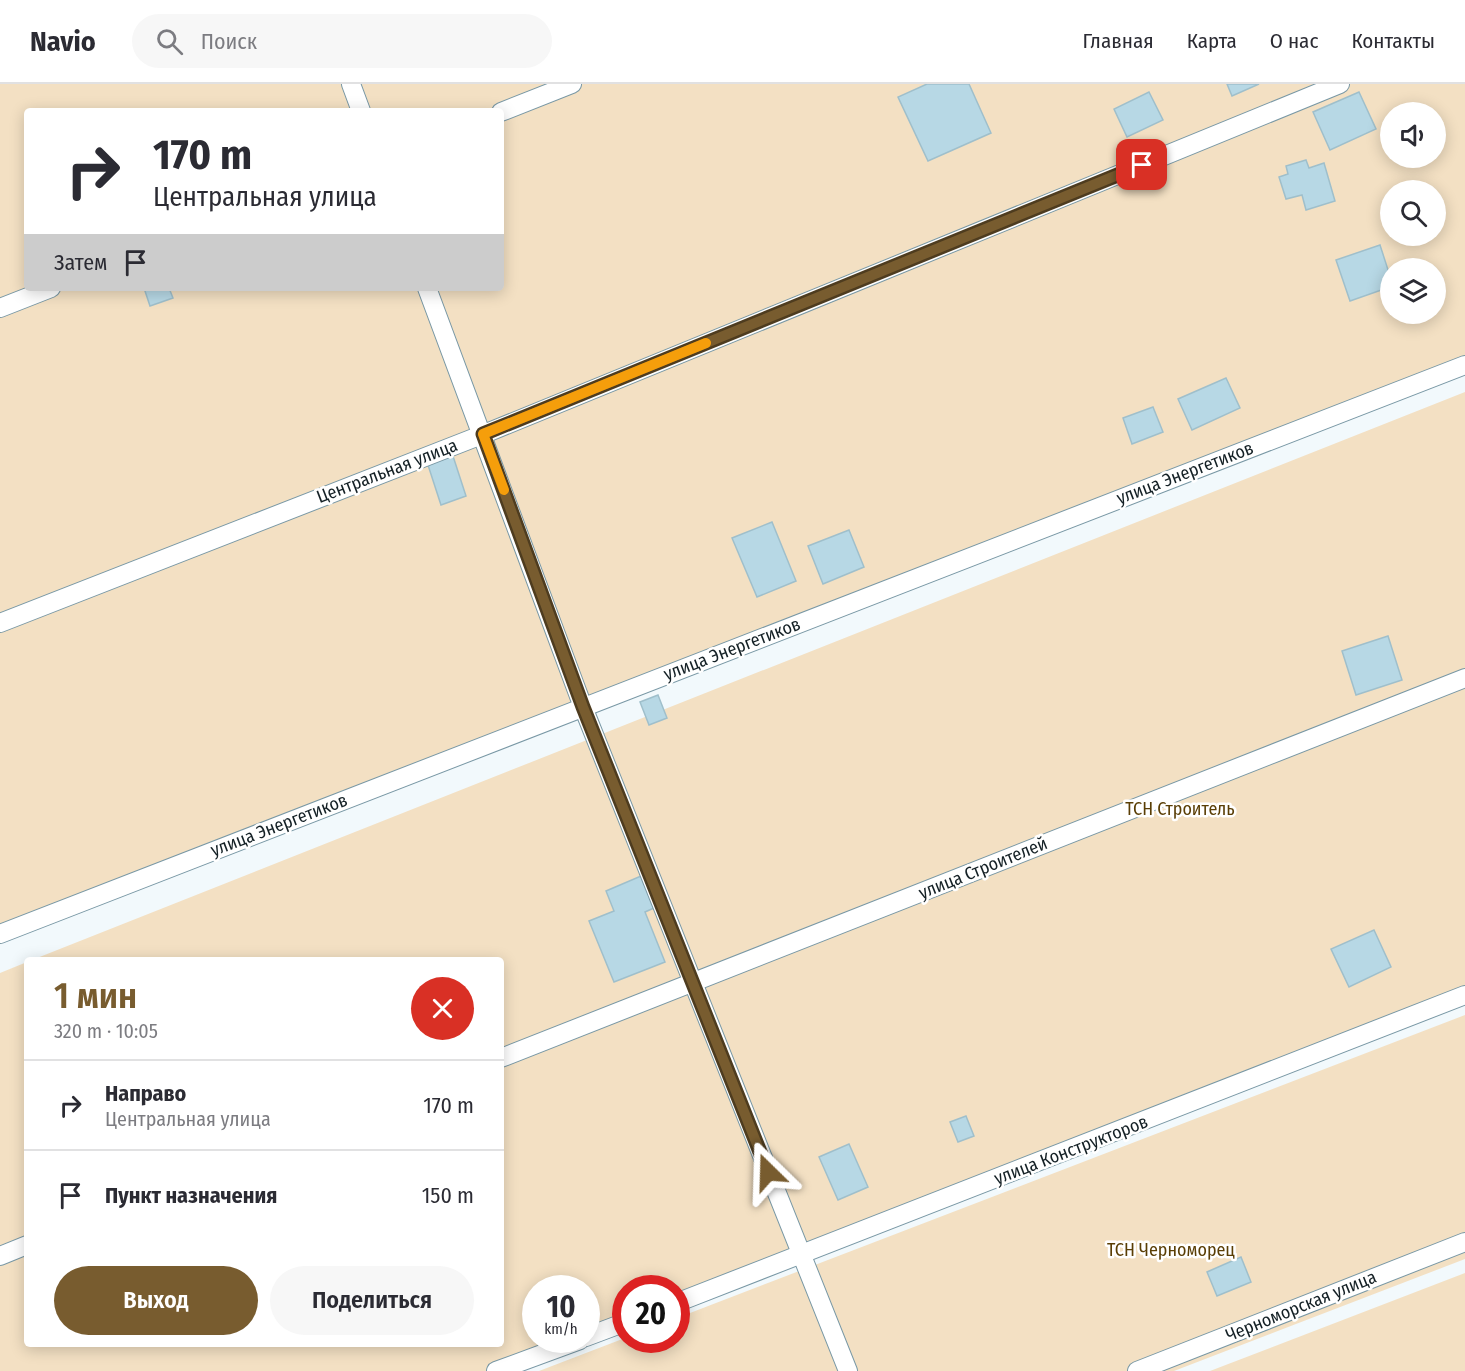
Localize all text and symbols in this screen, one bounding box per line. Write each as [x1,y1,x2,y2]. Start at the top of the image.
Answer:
search box [132,14,552,68]
text: Navio [30,25,96,58]
icon: search [153,25,186,58]
text: Поиск [201,28,257,55]
text: Главная [1083,28,1154,54]
text: Карта [1187,28,1237,54]
text: О нас [1270,28,1318,54]
text: Контакты [1351,28,1435,54]
map controls [1380,102,1446,324]
button: sound [1380,102,1446,168]
text: 170 m [153,130,252,180]
icon: right [54,132,132,210]
pin [1116,139,1167,190]
icon: arrive [1125,148,1158,181]
button: search [1380,180,1446,246]
text: Центральная улица [153,181,377,213]
icon: arrive [119,246,152,279]
text: Затем [54,249,107,276]
button: layers [1380,258,1446,324]
street label: Центральная улица [313,434,461,508]
street label: улица Энергетиков [1113,437,1257,509]
street label: улица Энергетиков [660,613,804,685]
street label: улица Энергетиков [207,789,351,861]
park label: ТСН Строитель [1125,798,1235,820]
street label: улица Строителей [915,832,1051,904]
text: 1 мин [54,974,137,1018]
button: close [411,977,474,1040]
text: 320 m · 10:05 [54,1019,158,1043]
text: Направо [105,1080,186,1107]
icon: right [54,1089,87,1122]
text: 170 m [423,1092,474,1119]
text: Центральная улица [105,1107,271,1131]
street label: улица Конструкторов [991,1110,1151,1190]
position arrow [736,1140,800,1204]
icon: arrive [54,1179,87,1212]
text: Пункт назначения [105,1182,277,1209]
text: 150 m [422,1182,474,1209]
park label: ТСН Черноморец [1107,1239,1235,1261]
button: Выход [54,1266,258,1335]
button: Поделиться [270,1266,474,1335]
street label: Черноморская улица [1223,1266,1380,1346]
speed limit sign: 20 [612,1275,690,1353]
text: 10 [546,1289,576,1325]
text: km/h [544,1320,578,1338]

